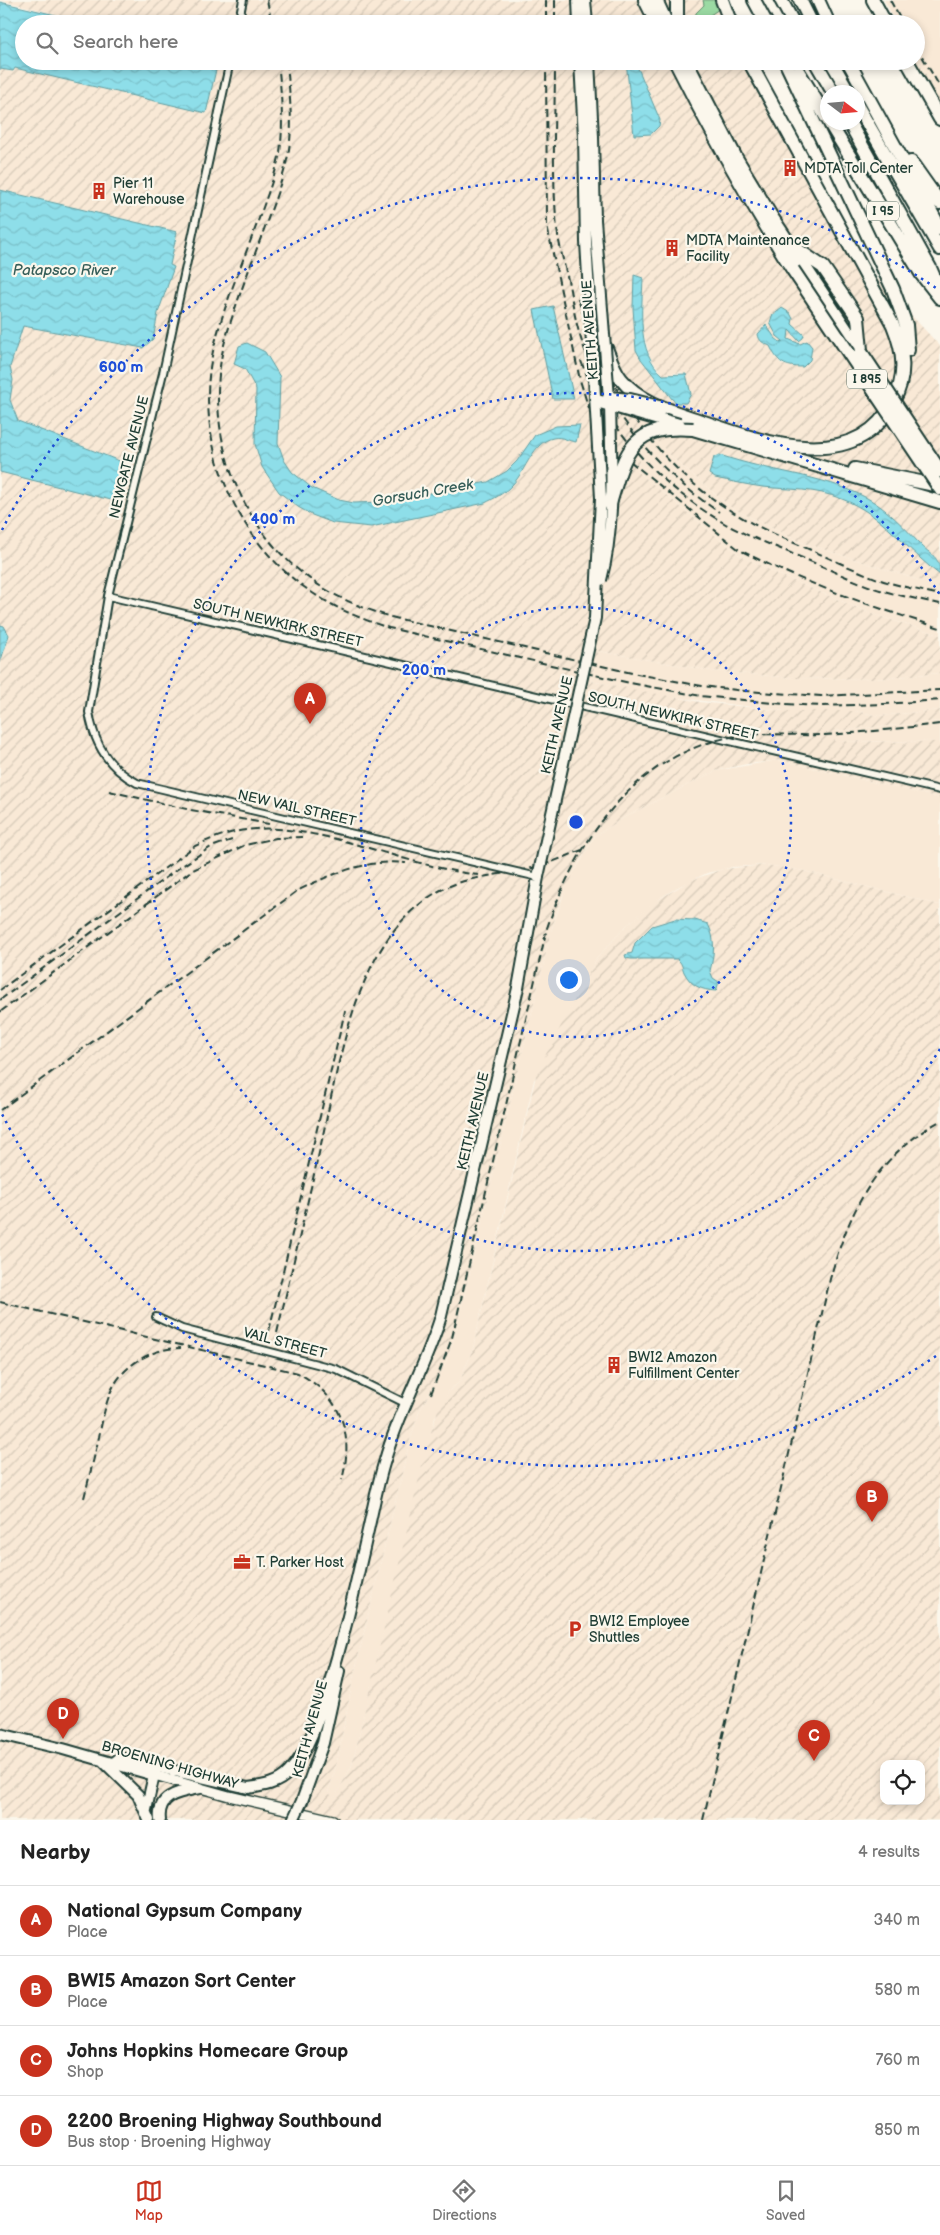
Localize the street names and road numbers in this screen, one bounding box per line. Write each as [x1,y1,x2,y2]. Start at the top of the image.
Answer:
road number: I 95 [867,202,899,220]
street label: KEITH AVENUE [578,279,602,381]
road number: I 895 [847,369,887,388]
street label: NEWGATE AVENUE [106,394,152,520]
street label: SOUTH NEWKIRK STREET [191,595,365,651]
street label: KEITH AVENUE [537,674,577,776]
street label: SOUTH NEWKIRK STREET [586,688,760,744]
street label: NEW VAIL STREET [236,786,359,830]
street label: KEITH AVENUE [453,1070,493,1172]
street label: VAIL STREET [242,1324,329,1362]
street label: KEITH AVENUE [289,1678,331,1780]
street label: BROENING HIGHWAY [100,1737,241,1793]

